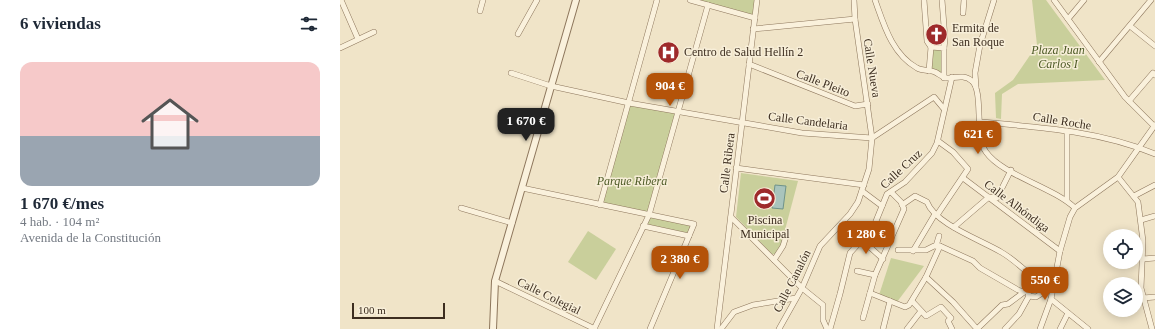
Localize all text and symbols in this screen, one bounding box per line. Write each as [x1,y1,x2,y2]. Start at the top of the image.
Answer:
icon: filters [298,13,320,35]
text: 6 viviendas [20,14,101,33]
place label: Ermita de San Roque [952,21,1004,49]
church icon: Ermita de San Roque [923,22,949,48]
street label: Calle Nueva [860,37,884,99]
hospital icon: Centro de Salud Hellín 2 [656,39,682,65]
park label: Plaza Juan Carlos I [1030,43,1085,71]
place label: Centro de Salud Hellín 2 [684,45,803,59]
street label: Calle Pleito [794,66,852,100]
pin: 904 € [642,73,698,107]
text: 904 € [655,78,685,93]
icon: home [134,88,206,160]
pin: 1 670 € [489,108,563,142]
street label: Calle Candelaria [767,109,849,133]
street label: Calle Roche [1032,109,1092,133]
text: 1 670 € [507,113,546,128]
pin: 621 € [950,121,1006,155]
text: 621 € [963,126,993,141]
street label: Calle Ribera [716,132,738,194]
street label: Calle Cruz [877,146,925,192]
park label: Parque Ribera [596,174,667,188]
street label: Calle Alhóndiga [982,177,1053,236]
sports icon: Piscina Municipal [752,186,778,212]
text: 1 670 €/mes [20,194,104,213]
place label: Piscina Municipal [740,213,790,241]
text: 4 hab. · 104 m² [20,214,99,229]
pin: 1 280 € [829,221,903,255]
text: 1 280 € [847,226,886,241]
map controls [1103,229,1143,317]
button: locate [1103,229,1143,269]
text: Avenida de la Constitución [20,230,161,245]
pin: 2 380 € [643,246,717,280]
street label: Calle Canalón [770,247,814,315]
text: 2 380 € [661,251,700,266]
pin: 550 € [1017,267,1073,301]
text: 550 € [1030,272,1060,287]
street label: Calle Colegial [515,275,584,318]
button: layers [1103,277,1143,317]
scale bar [352,301,445,320]
text: 100 m [358,304,386,316]

